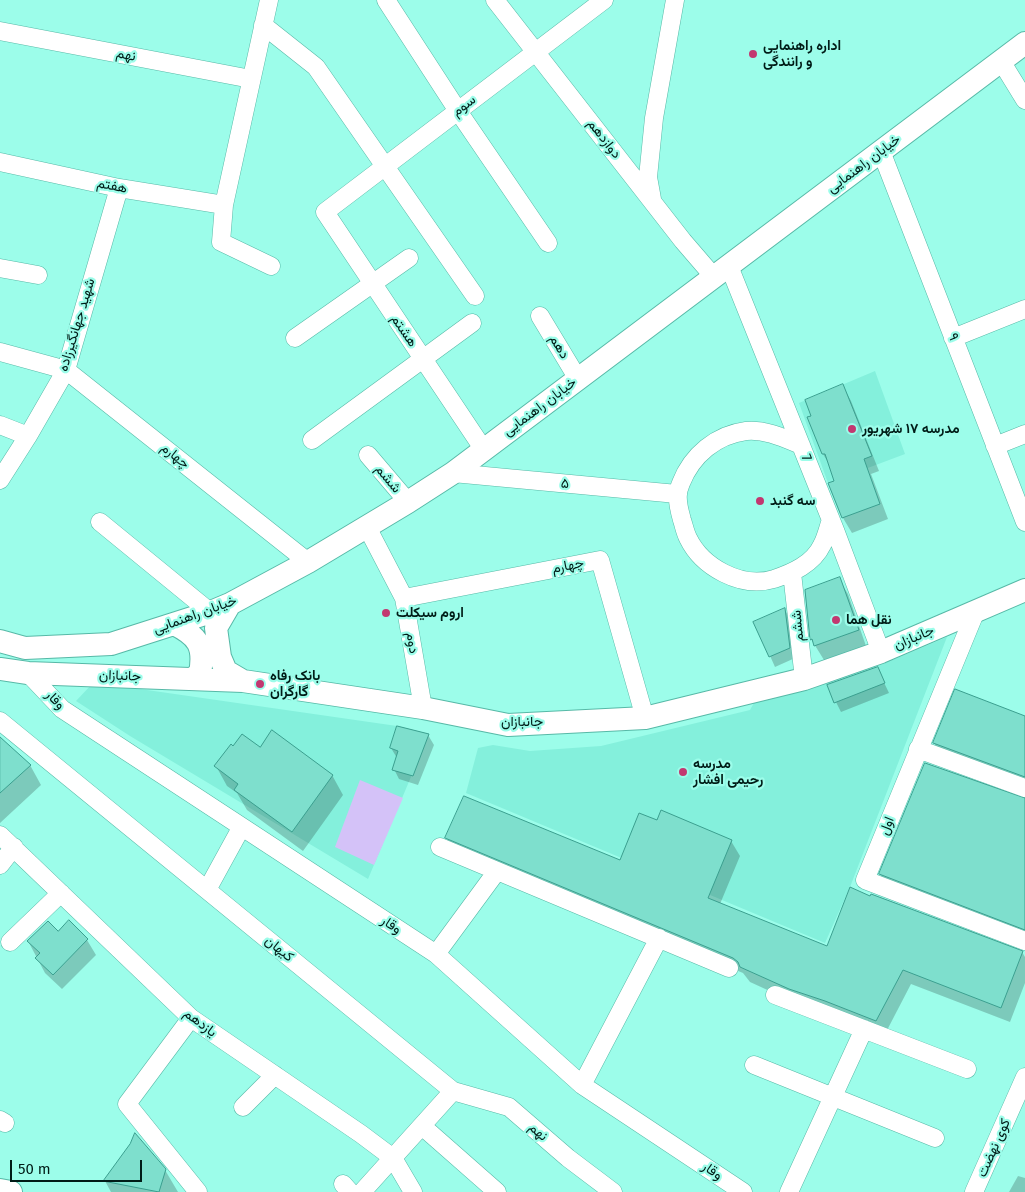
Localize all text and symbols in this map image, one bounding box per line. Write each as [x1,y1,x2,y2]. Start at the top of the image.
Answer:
place label: اداره راهنمایی و رانندگی [763,38,841,70]
street label: نهم [115,45,137,65]
marker: اداره راهنمایی و رانندگی [747,48,759,60]
street label: سوم [449,92,479,120]
street label: دوازدهم [583,116,625,162]
street label: خیابان راهنمایی [824,131,904,197]
street label: هفتم [95,175,129,197]
street label: شهید جهانگیرزاده [55,276,99,374]
street label: هشتم [387,312,421,350]
street label: ۹ [944,331,962,343]
street label: دهم [545,332,573,362]
street label: خیابان راهنمایی [500,374,580,440]
place label: مدرسه ۱۷ شهریور [862,421,960,437]
marker: مدرسه ۱۷ شهریور [846,423,858,435]
street label: چهارم [157,440,193,472]
street label: 7 [797,452,815,464]
street label: ششم [371,461,405,497]
street label: ۵ [560,475,570,493]
place label: سه گنبد [770,493,815,509]
marker: سه گنبد [754,495,766,507]
street label: چهارم [551,555,585,577]
street label: خیابان راهنمایی [151,592,239,638]
place label: اروم سیکلت [396,605,464,621]
marker: اروم سیکلت [380,607,392,619]
street label: ششم [788,609,808,643]
place label: نقل هما [846,612,892,628]
marker: نقل هما [830,614,842,626]
street label: جانبازان [891,622,937,654]
street label: دوم [402,631,422,655]
street label: جانبازان [99,667,141,685]
place label: بانک رفاه گارگران [270,668,320,700]
marker: بانک رفاه گارگران [254,678,266,690]
street label: وقار [42,687,68,713]
street label: جانبازان [501,714,543,730]
place label: مدرسه رحیمی افشار [693,756,763,789]
marker: مدرسه رحیمی افشار [677,766,689,778]
street label: اول [876,814,898,838]
street label: وقار [378,912,404,938]
street label: کیهان [261,932,297,966]
street label: یازدهم [180,1005,220,1041]
street label: کوی نهضت [974,1116,1014,1180]
street label: نهم [525,1119,551,1145]
scale bar [12,1150,145,1182]
street label: وقار [699,1158,725,1184]
text: 50 m [18,1160,51,1178]

